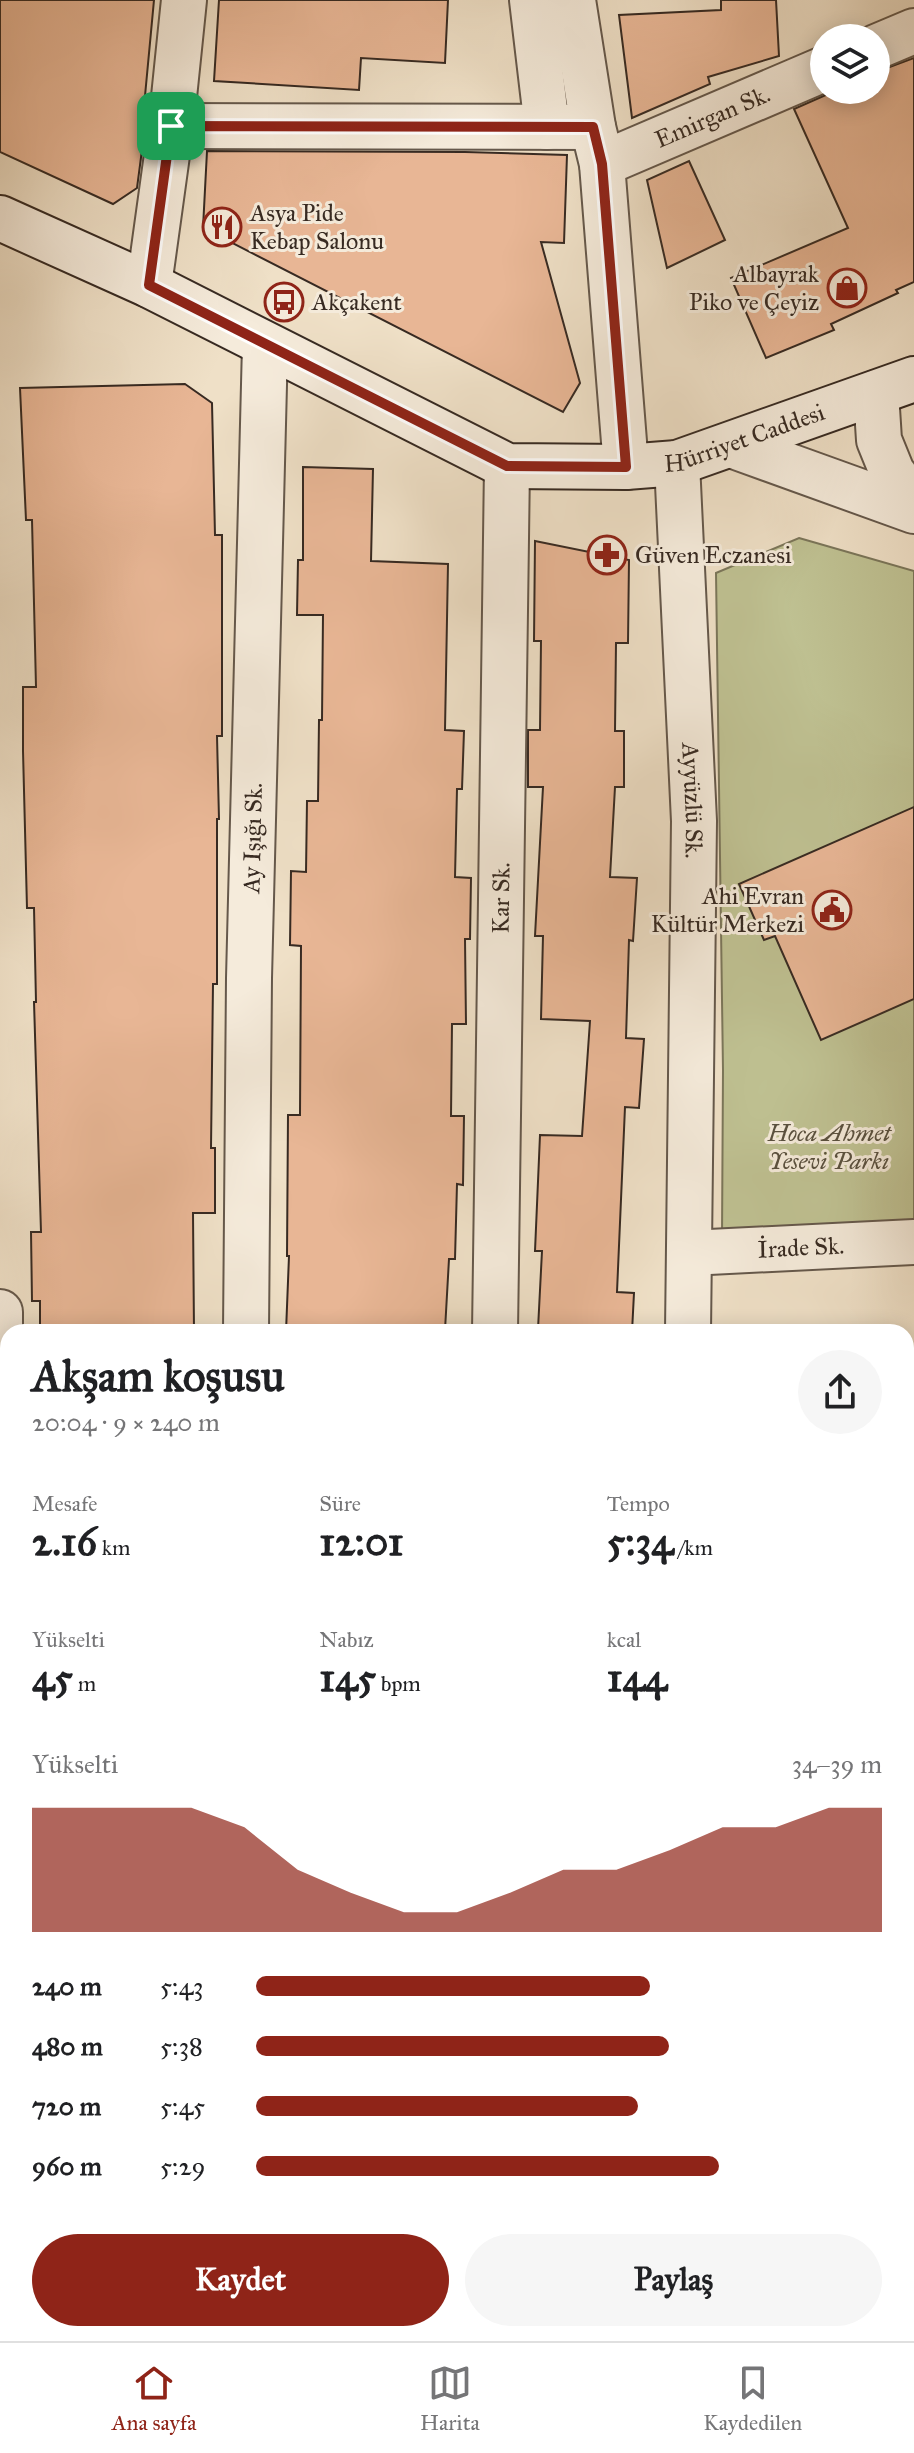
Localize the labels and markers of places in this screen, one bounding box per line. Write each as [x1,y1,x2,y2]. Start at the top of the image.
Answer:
pin [137,92,205,160]
place label: Asya Pide Kebap Salonu [249,198,384,256]
restaurant icon: Asya Pide Kebap Salonu [201,206,243,248]
place label: Albayrak Piko ve Çeyiz [689,259,820,317]
shop icon: Albayrak Piko ve Çeyiz [826,267,868,309]
bus stop icon: Akçakent [263,281,305,323]
place label: Akçakent [311,287,402,317]
pharmacy icon: Güven Eczanesi [586,534,628,576]
place label: Güven Eczanesi [635,540,792,570]
place label: Ahi Evran Kültür Merkezi [651,881,804,939]
public building icon: Ahi Evran Kültür Merkezi [811,889,853,931]

